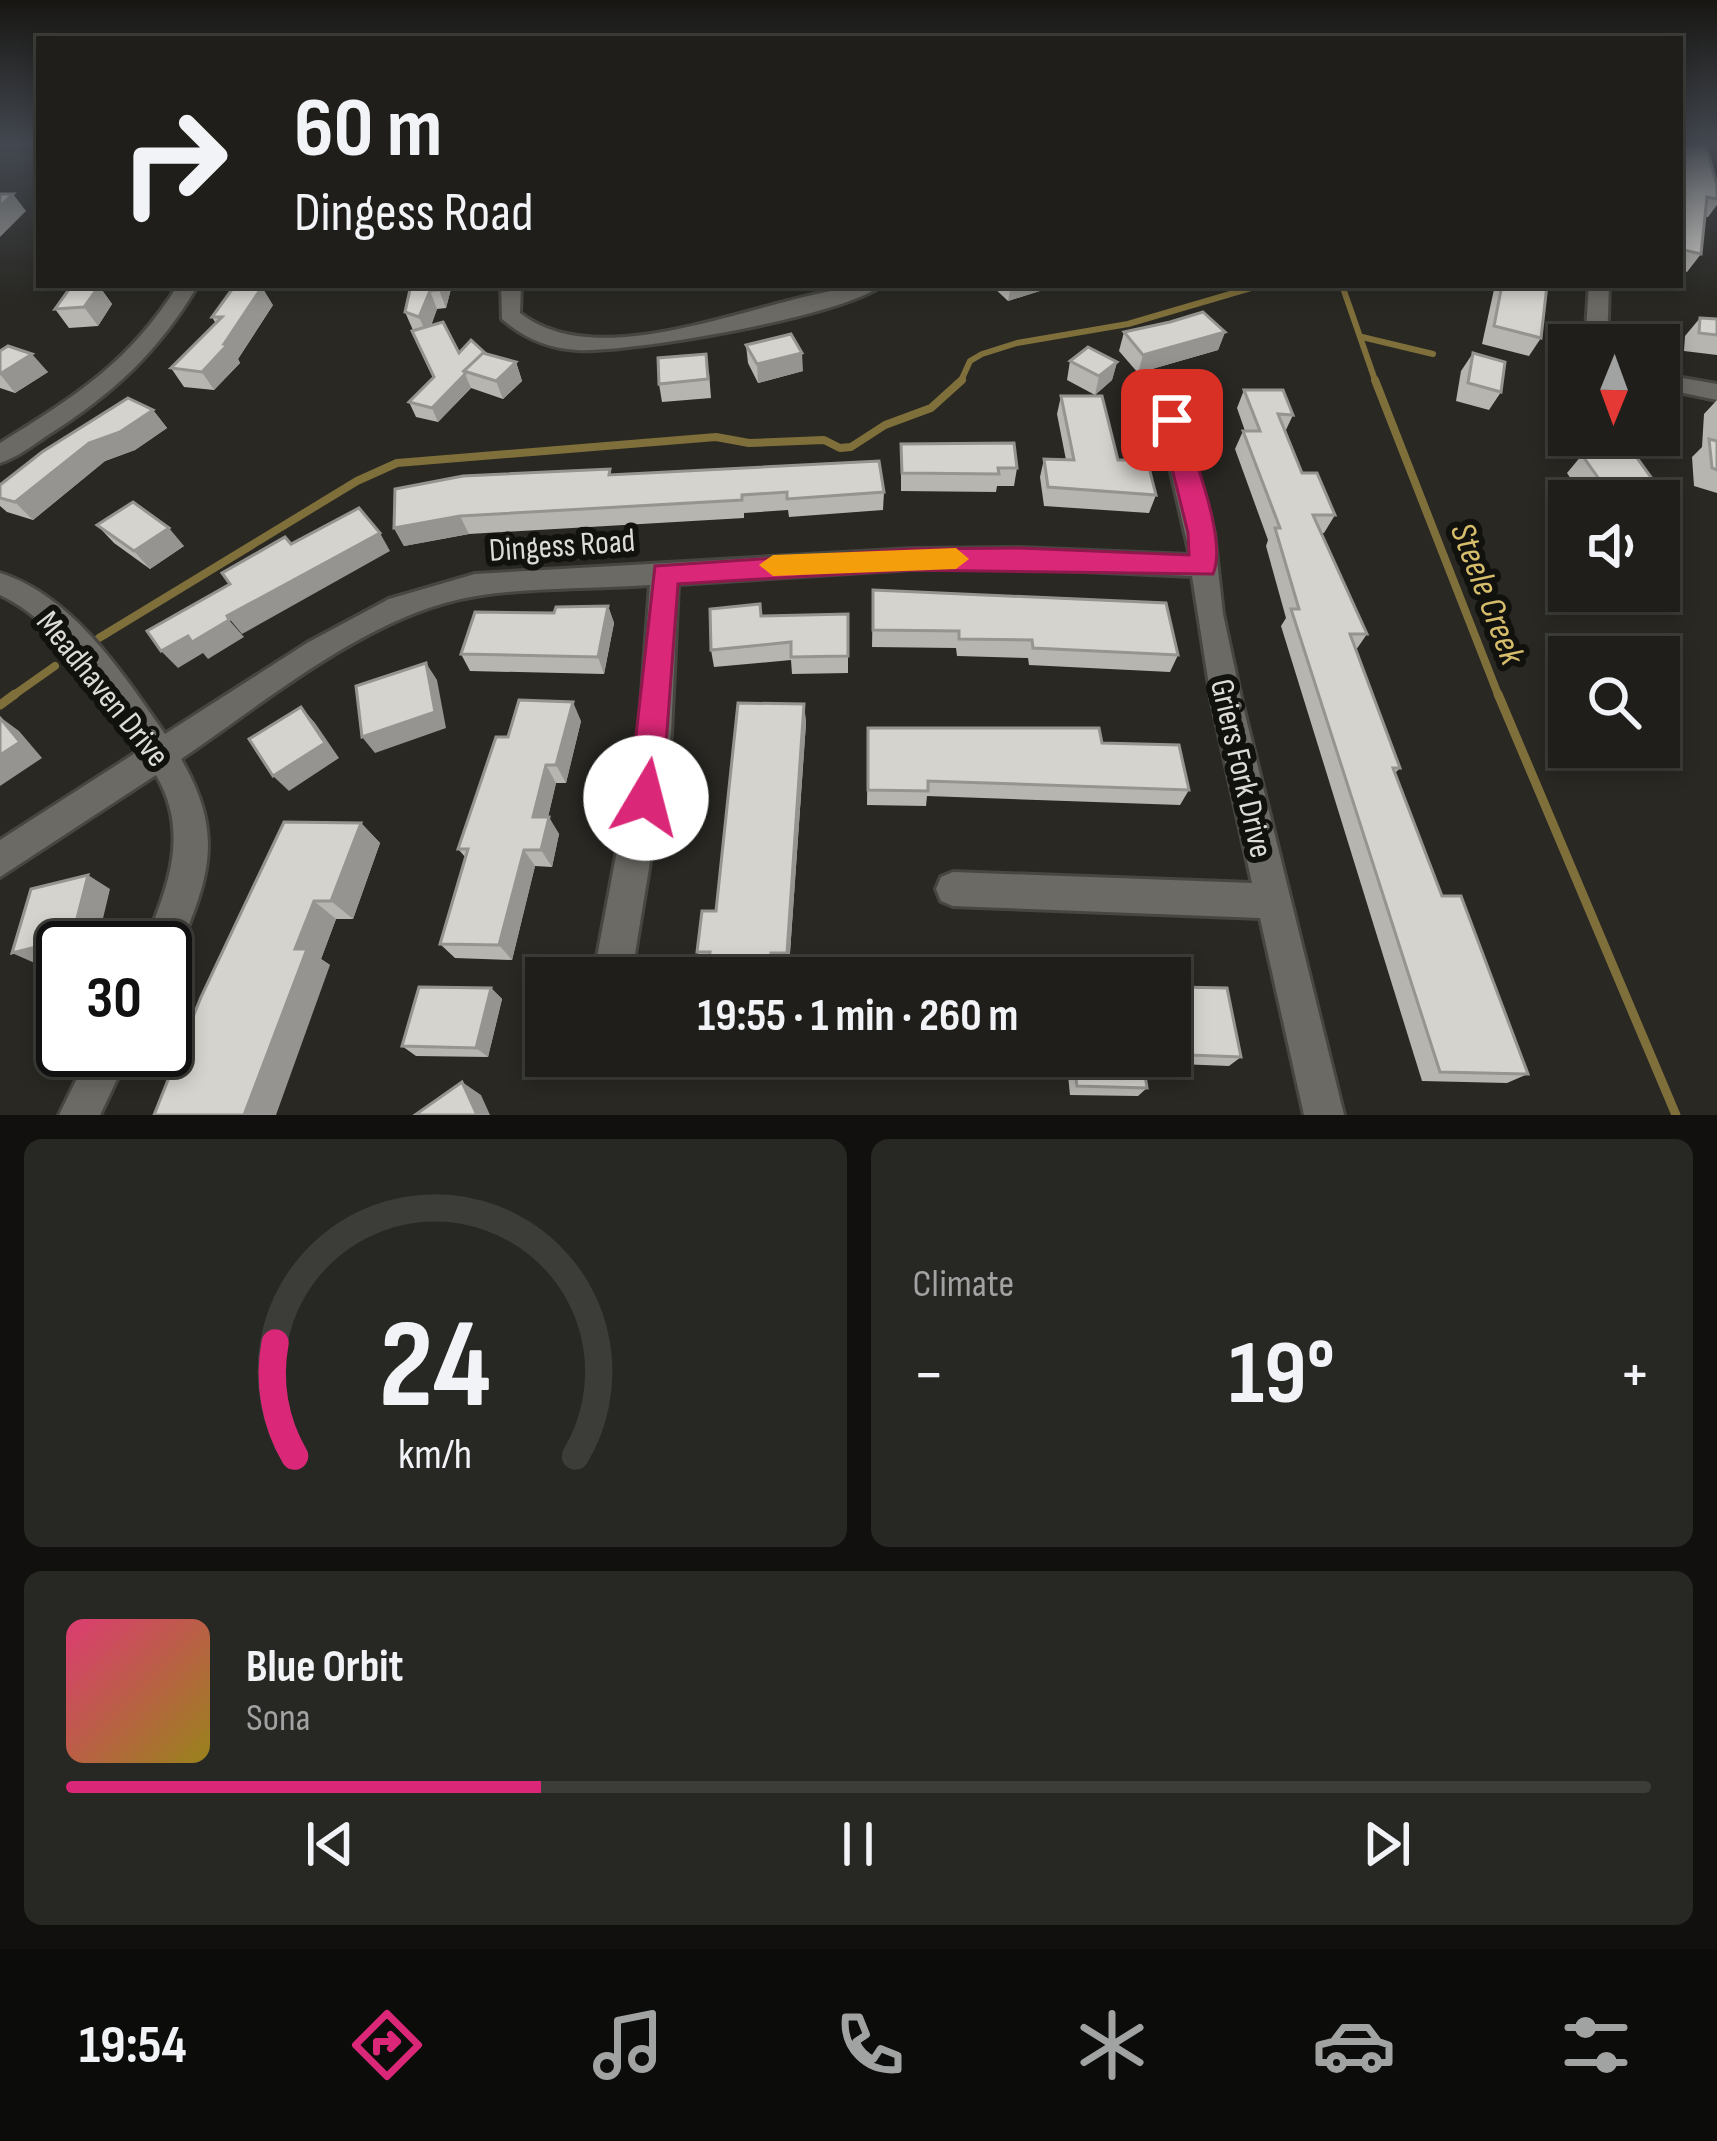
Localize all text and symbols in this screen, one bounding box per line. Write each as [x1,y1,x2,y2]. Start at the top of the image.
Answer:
text: 60 m [294,79,442,180]
icon: right [96,84,252,240]
text: Dingess Road [294,181,534,246]
north arrow [1548,324,1680,456]
map controls [1548,324,1680,768]
pin [1121,369,1223,471]
icon: arrive [1139,387,1205,453]
button: sound [1548,480,1680,612]
water label: Steele Creek [1440,517,1534,672]
street label: Dingess Road [488,521,637,571]
street label: Meadhaven Drive [28,603,177,775]
button: search [1548,636,1680,768]
street label: Griers Fork Drive [1201,675,1281,862]
position arrow [583,735,709,861]
speed limit sign: 30 [36,921,192,1077]
text: 19:55 · 1 min · 260 m [698,989,1018,1044]
text: Climate [913,1261,1014,1308]
text: 24 [379,1293,491,1442]
text: 19° [1229,1321,1335,1429]
text: − [913,1336,945,1415]
text: + [1619,1336,1651,1415]
text: km/h [398,1429,472,1481]
text: Blue Orbit [246,1640,403,1695]
text: Sona [246,1695,311,1742]
icon: previous [297,1811,363,1877]
icon: pause [825,1811,891,1877]
icon: next [1354,1811,1420,1877]
icon: directions [345,2003,429,2087]
icon: music [586,2003,670,2087]
icon: phone [828,2003,912,2087]
icon: climate [1070,2003,1154,2087]
icon: car [1312,2003,1396,2087]
icon: filters [1554,2003,1638,2087]
text: 19:54 [79,2013,187,2078]

